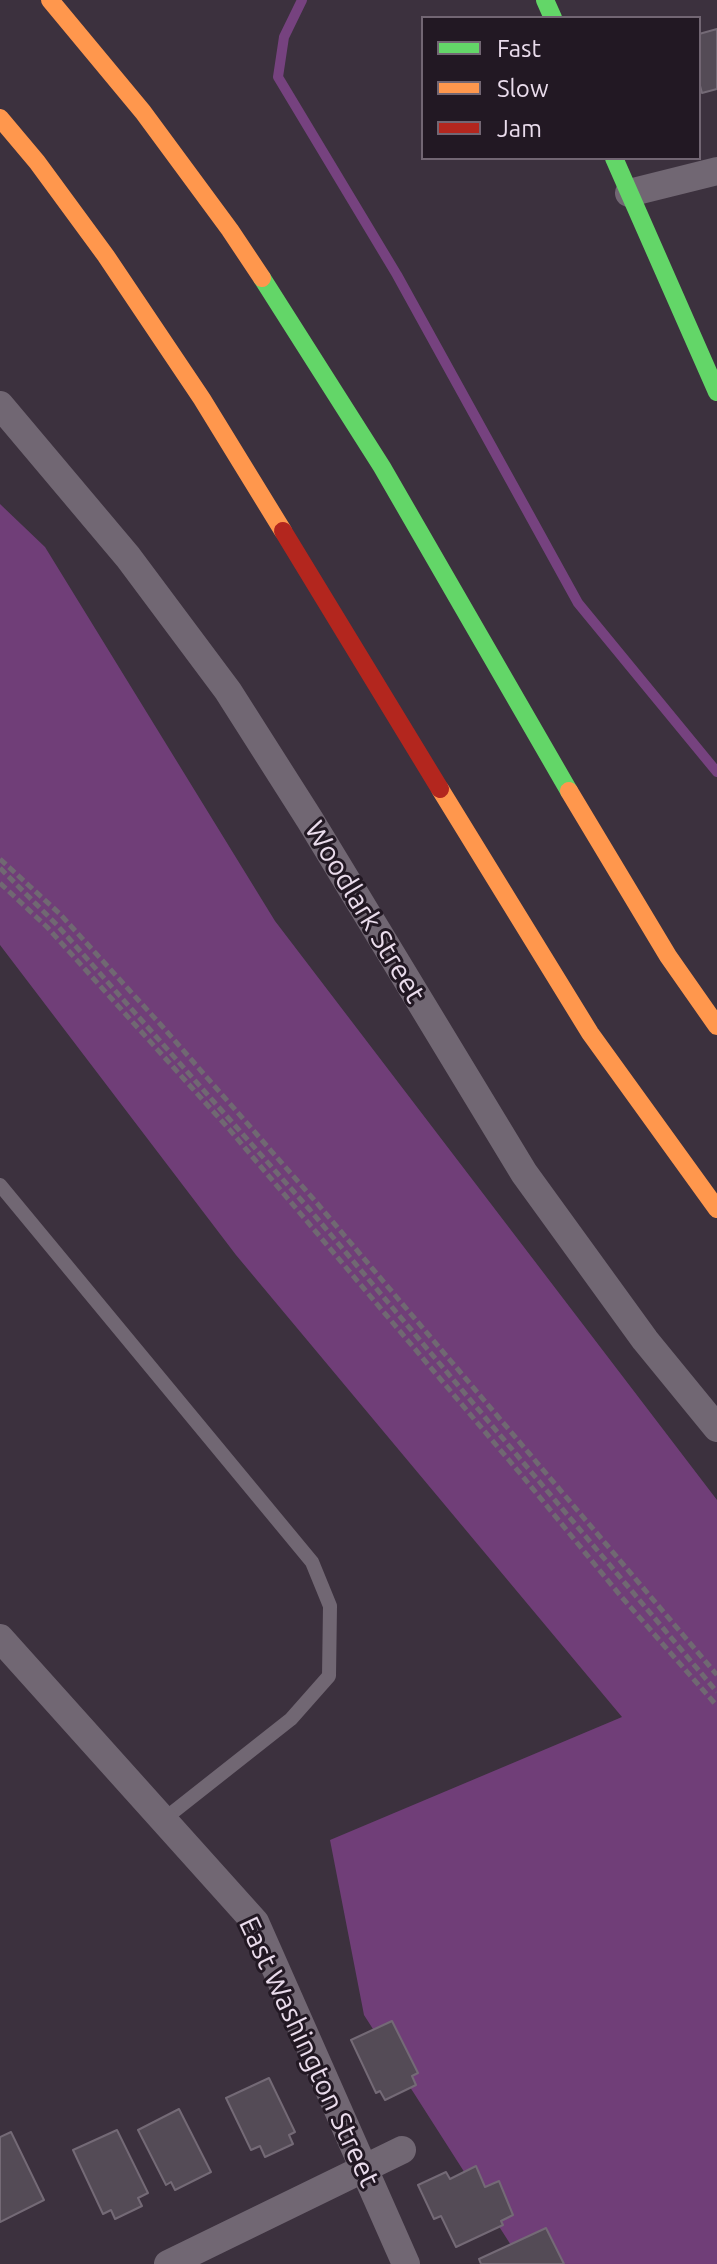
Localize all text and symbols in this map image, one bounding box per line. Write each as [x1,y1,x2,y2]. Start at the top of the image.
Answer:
legend [421,16,701,160]
text: Fast [497,35,541,62]
text: Slow [497,75,549,102]
text: Jam [497,115,542,142]
street label: Woodlark Street [298,815,432,1009]
street label: East Washington Street [232,1912,386,2192]

